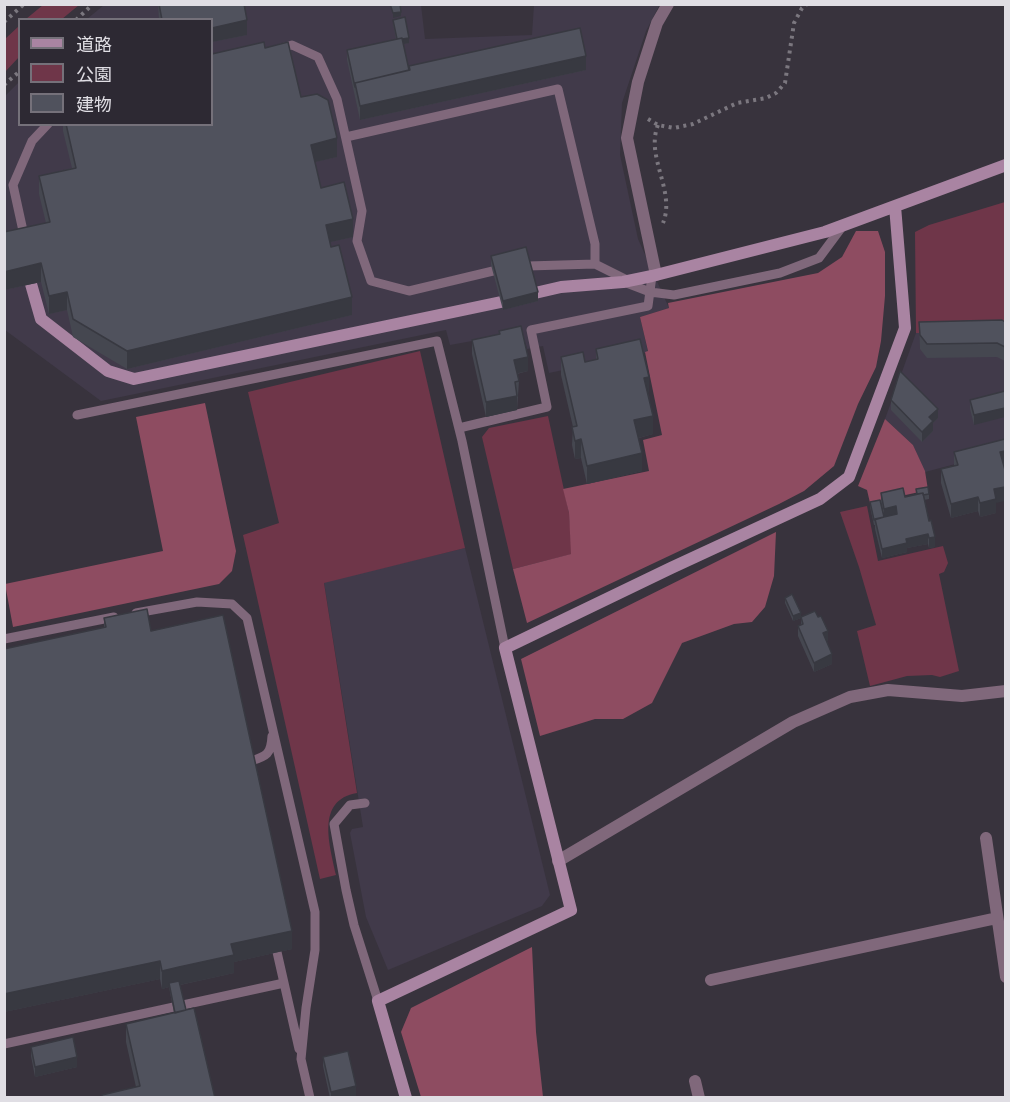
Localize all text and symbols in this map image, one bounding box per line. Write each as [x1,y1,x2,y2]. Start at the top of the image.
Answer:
legend [18,18,213,126]
text: 道路 [76,32,112,57]
text: 公園 [76,62,112,87]
text: 建物 [76,92,112,117]

